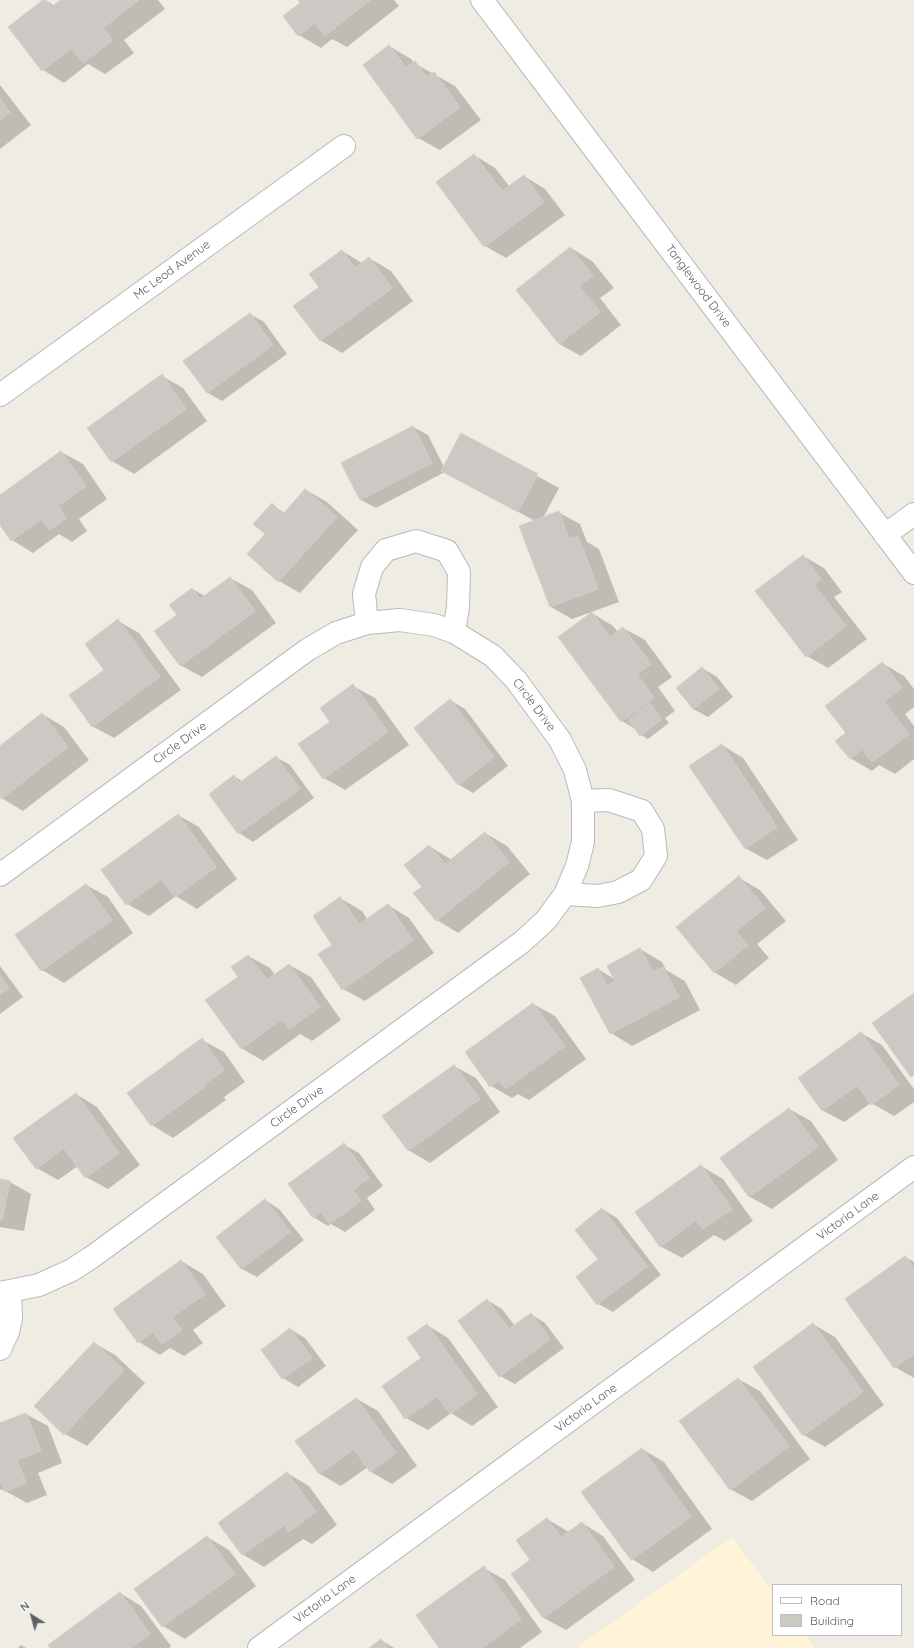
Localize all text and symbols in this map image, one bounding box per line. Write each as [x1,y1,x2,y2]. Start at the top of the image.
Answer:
street label: Mc Leod Avenue [131,237,213,303]
street label: Tanglewood Drive [662,242,734,330]
street label: Circle Drive [509,676,559,734]
street label: Circle Drive [150,719,210,767]
street label: Circle Drive [267,1083,327,1131]
street label: Victoria Lane [814,1189,882,1243]
street label: Victoria Lane [552,1381,620,1435]
street label: Victoria Lane [291,1572,359,1626]
legend [772,1584,902,1636]
text: Road [810,1593,840,1608]
north arrow [12,1596,52,1636]
text: N [17,1598,32,1614]
text: Building [810,1613,854,1628]

